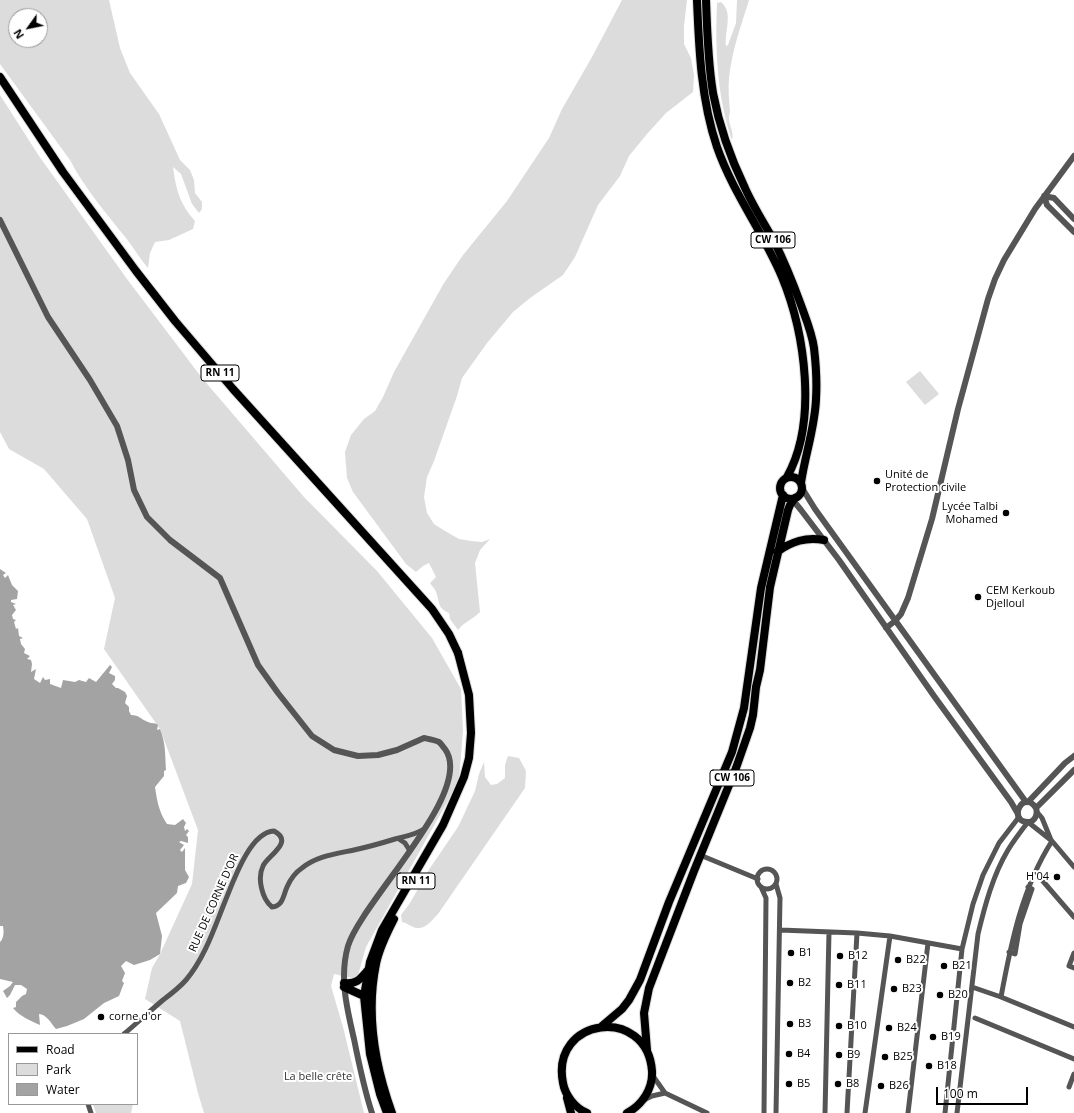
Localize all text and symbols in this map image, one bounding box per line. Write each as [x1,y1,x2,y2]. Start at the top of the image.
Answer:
north arrow [8,8,48,48]
text: N [10,26,27,42]
road number: CW 106 [751,232,795,248]
road number: RN 11 [201,365,239,381]
place label: Unité de Protection civile [885,468,966,494]
marker: Unité de Protection civile [872,476,882,486]
place label: Lycée Talbi Mohamed [942,500,998,526]
marker: Lycée Talbi Mohamed [1001,508,1011,518]
place label: CEM Kerkoub Djelloul [986,584,1055,610]
marker: CEM Kerkoub Djelloul [973,592,983,602]
road number: CW 106 [710,770,754,786]
street label: RUE DE CORNE D'OR [186,852,242,954]
place label: H'04 [1026,870,1049,884]
marker: H'04 [1052,872,1062,882]
road number: RN 11 [397,873,435,889]
place label: B1 [799,946,812,960]
marker: B1 [786,948,796,958]
place label: B12 [848,949,868,963]
marker: B12 [835,951,845,961]
place label: B22 [906,953,926,967]
marker: B22 [893,955,903,965]
place label: B21 [952,959,972,973]
marker: B21 [939,961,949,971]
place label: B2 [798,976,811,990]
marker: B2 [785,978,795,988]
place label: B11 [847,978,867,992]
marker: B11 [834,980,844,990]
place label: B23 [902,982,922,996]
marker: B23 [889,984,899,994]
place label: B20 [948,988,968,1002]
marker: B20 [935,990,945,1000]
place label: corne d'or [109,1010,161,1024]
marker: corne d'or [96,1012,106,1022]
place label: B3 [798,1017,811,1031]
marker: B3 [785,1019,795,1029]
place label: B10 [847,1019,867,1033]
marker: B10 [834,1021,844,1031]
place label: B24 [897,1021,917,1035]
marker: B24 [884,1023,894,1033]
place label: B19 [941,1030,961,1044]
marker: B19 [928,1032,938,1042]
legend [8,1033,138,1105]
text: Road [46,1041,75,1058]
place label: B4 [797,1047,810,1061]
place label: B9 [847,1048,860,1062]
marker: B4 [784,1049,794,1059]
marker: B9 [834,1050,844,1060]
place label: B25 [893,1050,913,1064]
marker: B25 [880,1052,890,1062]
place label: B18 [937,1059,957,1073]
text: Park [46,1061,71,1078]
marker: B18 [924,1061,934,1071]
park label: La belle crête [284,1070,352,1084]
place label: B5 [797,1077,810,1091]
place label: B8 [846,1077,859,1091]
marker: B5 [784,1079,794,1089]
marker: B8 [833,1079,843,1089]
place label: B26 [889,1079,909,1093]
scale bar [938,1079,1030,1105]
text: Water [46,1081,80,1098]
marker: B26 [876,1081,886,1091]
text: 100 m [943,1085,978,1102]

